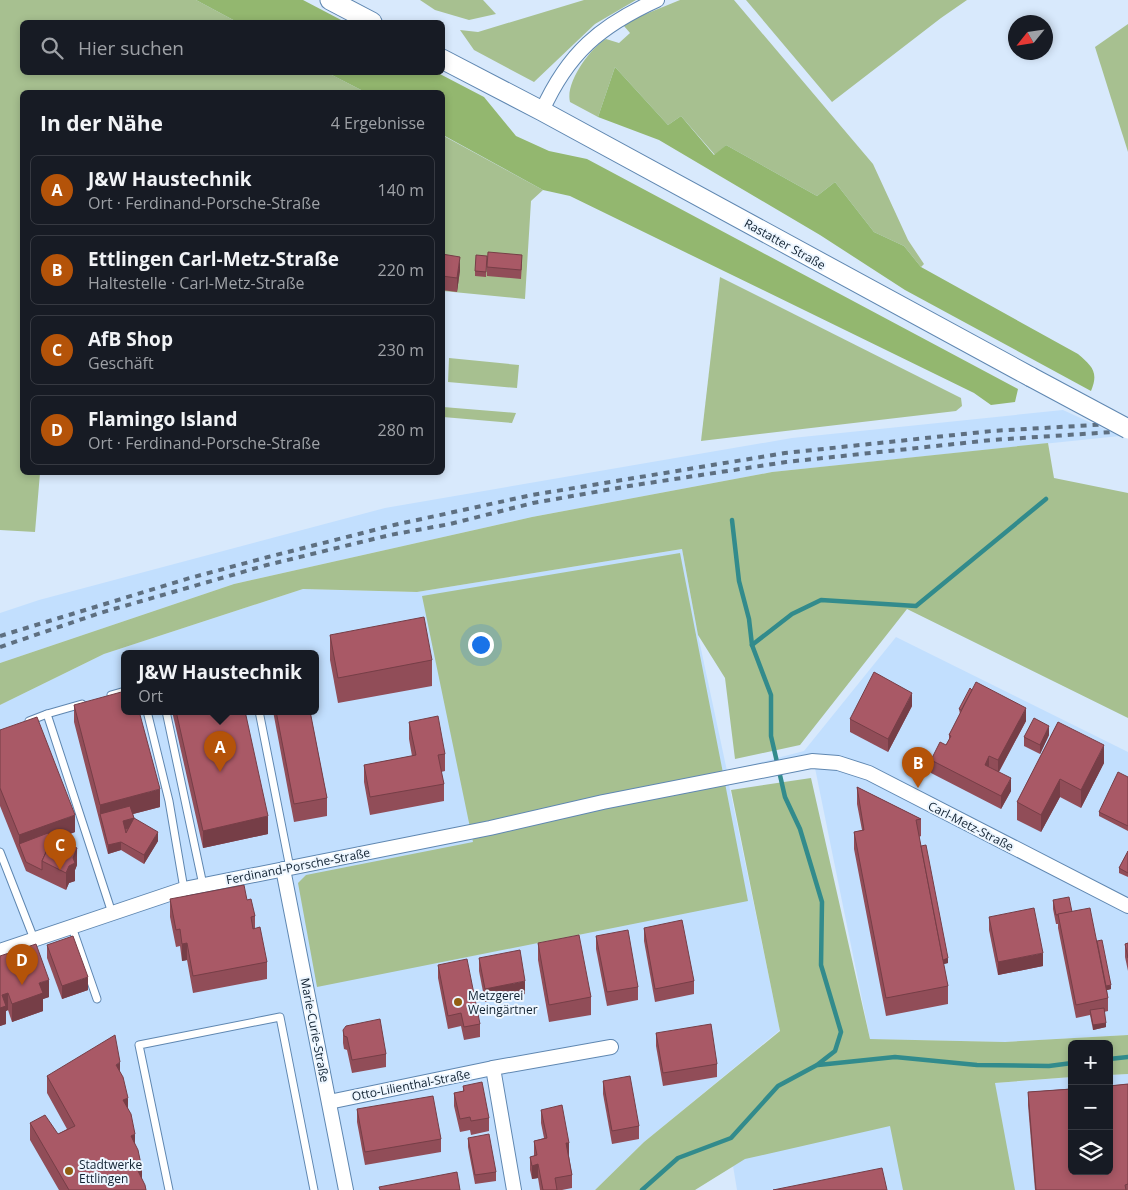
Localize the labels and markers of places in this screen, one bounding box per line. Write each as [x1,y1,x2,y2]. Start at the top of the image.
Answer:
pin: A [204,731,236,772]
pin: B [902,747,934,788]
pin: C [44,829,76,870]
pin: D [6,944,38,985]
place label: Metzgerei Weingärtner [468,987,538,1018]
marker: Metzgerei Weingärtner [452,996,464,1008]
place label: Stadtwerke Ettlingen [79,1156,142,1187]
marker: Stadtwerke Ettlingen [63,1165,75,1177]

